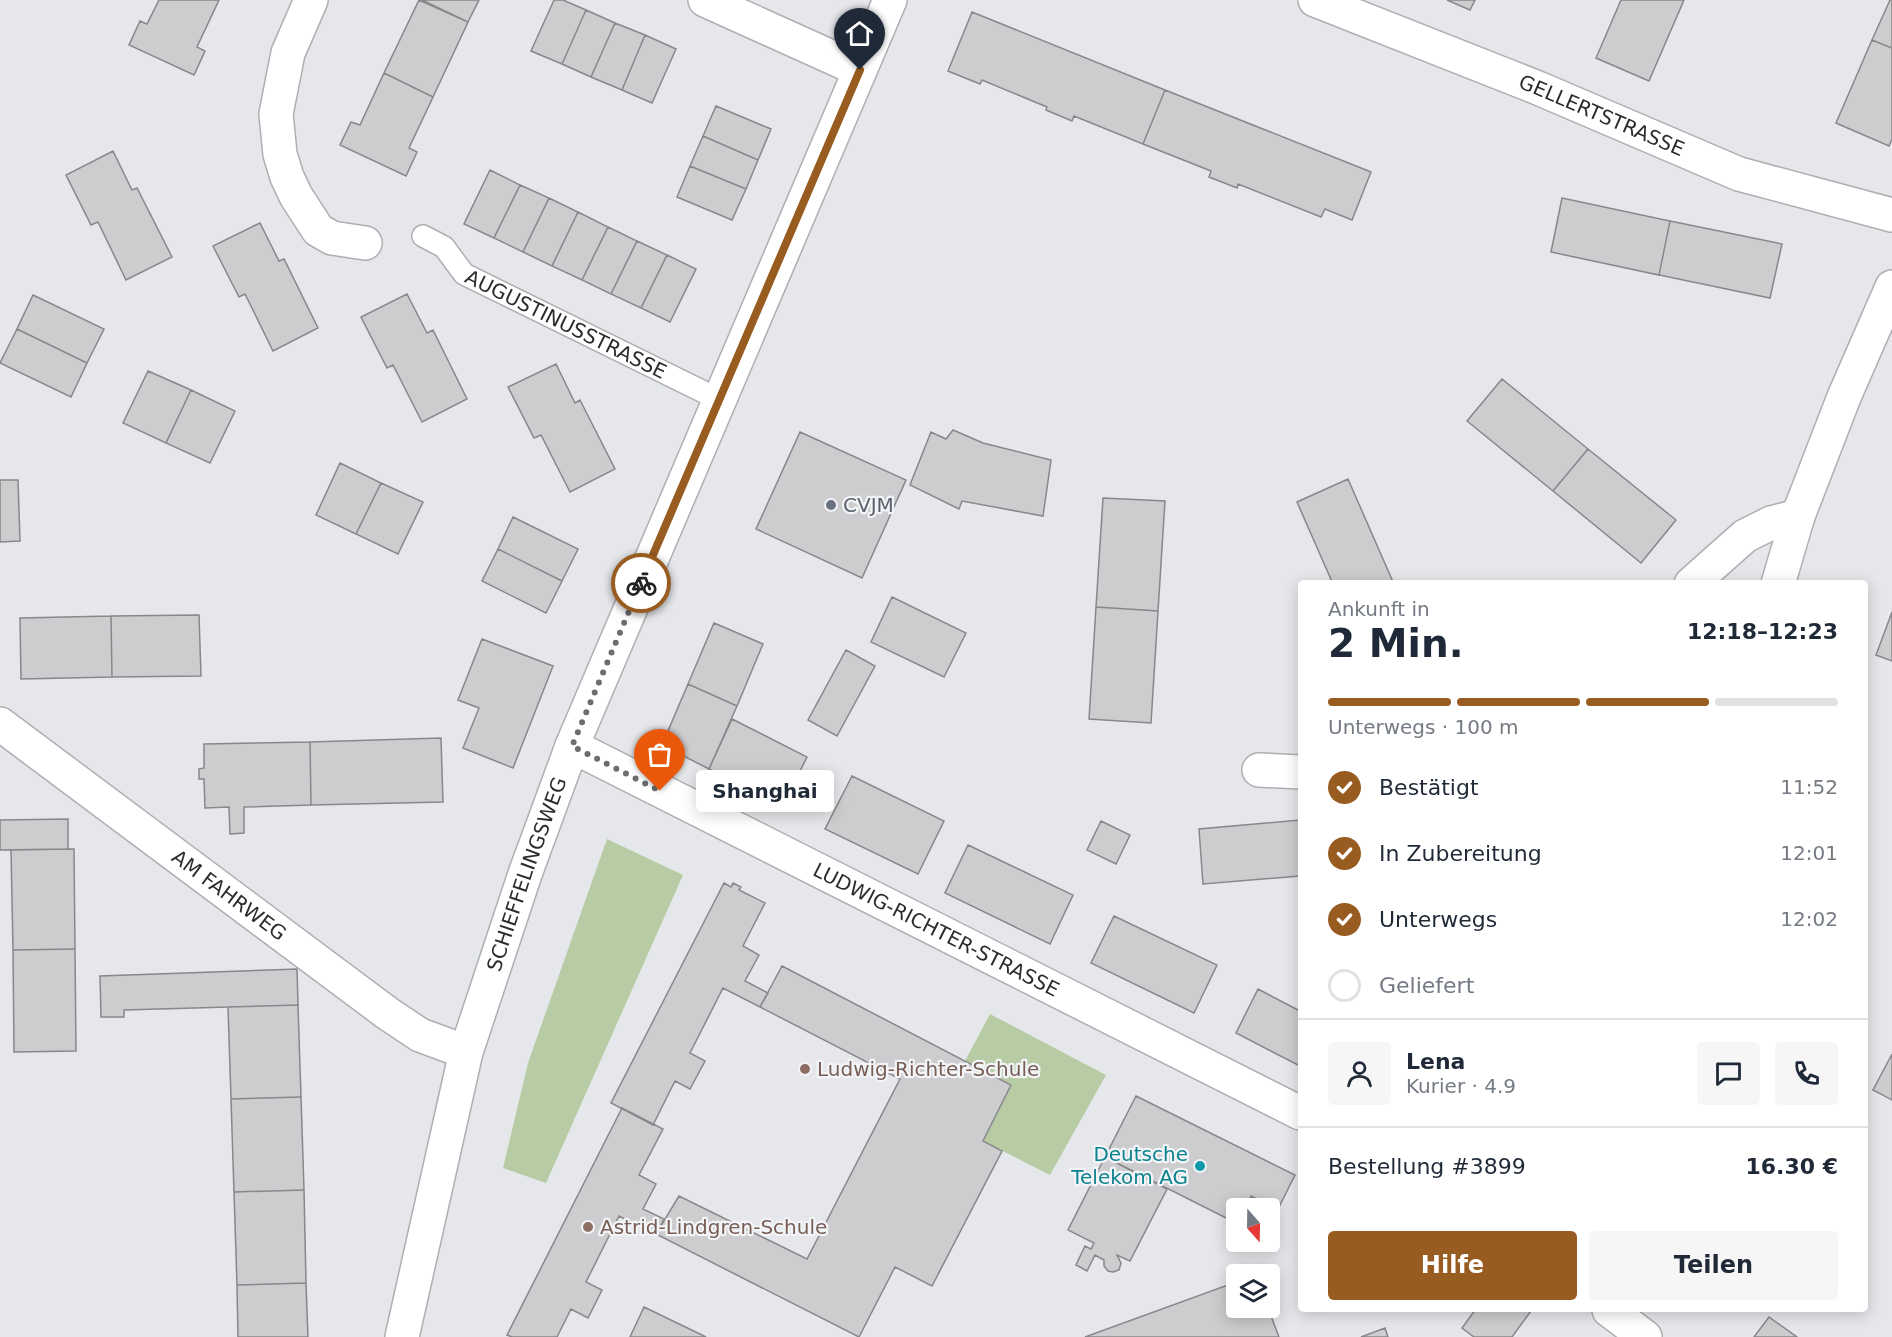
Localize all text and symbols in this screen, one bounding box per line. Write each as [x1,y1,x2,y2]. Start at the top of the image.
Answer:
pin [834,8,885,70]
icon: home [843,17,876,50]
street label: GELLERTSTRASSE [1515,70,1688,161]
street label: AUGUSTINUSSTRASSE [461,265,671,384]
place label: CVJM [843,493,894,517]
marker: CVJM [824,498,838,512]
courier [611,553,671,613]
icon: bike [625,567,658,600]
text: Ankunft in [1328,597,1430,621]
text: 12:18–12:23 [1687,619,1838,644]
text: 2 Min. [1328,621,1463,666]
text: Unterwegs · 100 m [1328,715,1519,739]
pin [634,729,685,791]
icon: bag [643,738,676,771]
callout: Shanghai [696,770,834,812]
icon: check [1328,771,1361,804]
street label: SCHIEFFELINGSWEG [482,774,572,974]
text: Bestätigt [1379,775,1479,800]
text: 11:52 [1780,775,1838,799]
text: Shanghai [712,779,818,803]
icon: check [1328,837,1361,870]
text: In Zubereitung [1379,841,1542,866]
text: 12:01 [1780,841,1838,865]
street label: AM FAHRWEG [167,845,291,946]
street label: LUDWIG-RICHTER-STRASSE [809,858,1063,1002]
icon: check [1328,903,1361,936]
text: Unterwegs [1379,907,1497,932]
text: 12:02 [1780,907,1838,931]
text: Geliefert [1379,973,1474,998]
button: person [1328,1042,1391,1105]
button: chat [1697,1042,1760,1105]
button: phone [1775,1042,1838,1105]
text: Lena [1406,1049,1465,1074]
place label: Ludwig-Richter-Schule [817,1057,1039,1081]
marker: Ludwig-Richter-Schule [798,1062,812,1076]
text: Kurier · 4.9 [1406,1074,1516,1098]
place label: Deutsche Telekom AG [1070,1142,1188,1189]
text: Bestellung #3899 [1328,1154,1526,1179]
text: 16.30 € [1745,1154,1838,1179]
marker: Deutsche Telekom AG [1193,1159,1207,1173]
north arrow [1226,1198,1280,1252]
map controls [1226,1198,1280,1318]
place label: Astrid-Lindgren-Schule [600,1215,827,1239]
marker: Astrid-Lindgren-Schule [581,1220,595,1234]
button: Hilfe [1328,1231,1577,1300]
button: Teilen [1589,1231,1838,1300]
button: layers [1226,1264,1280,1318]

